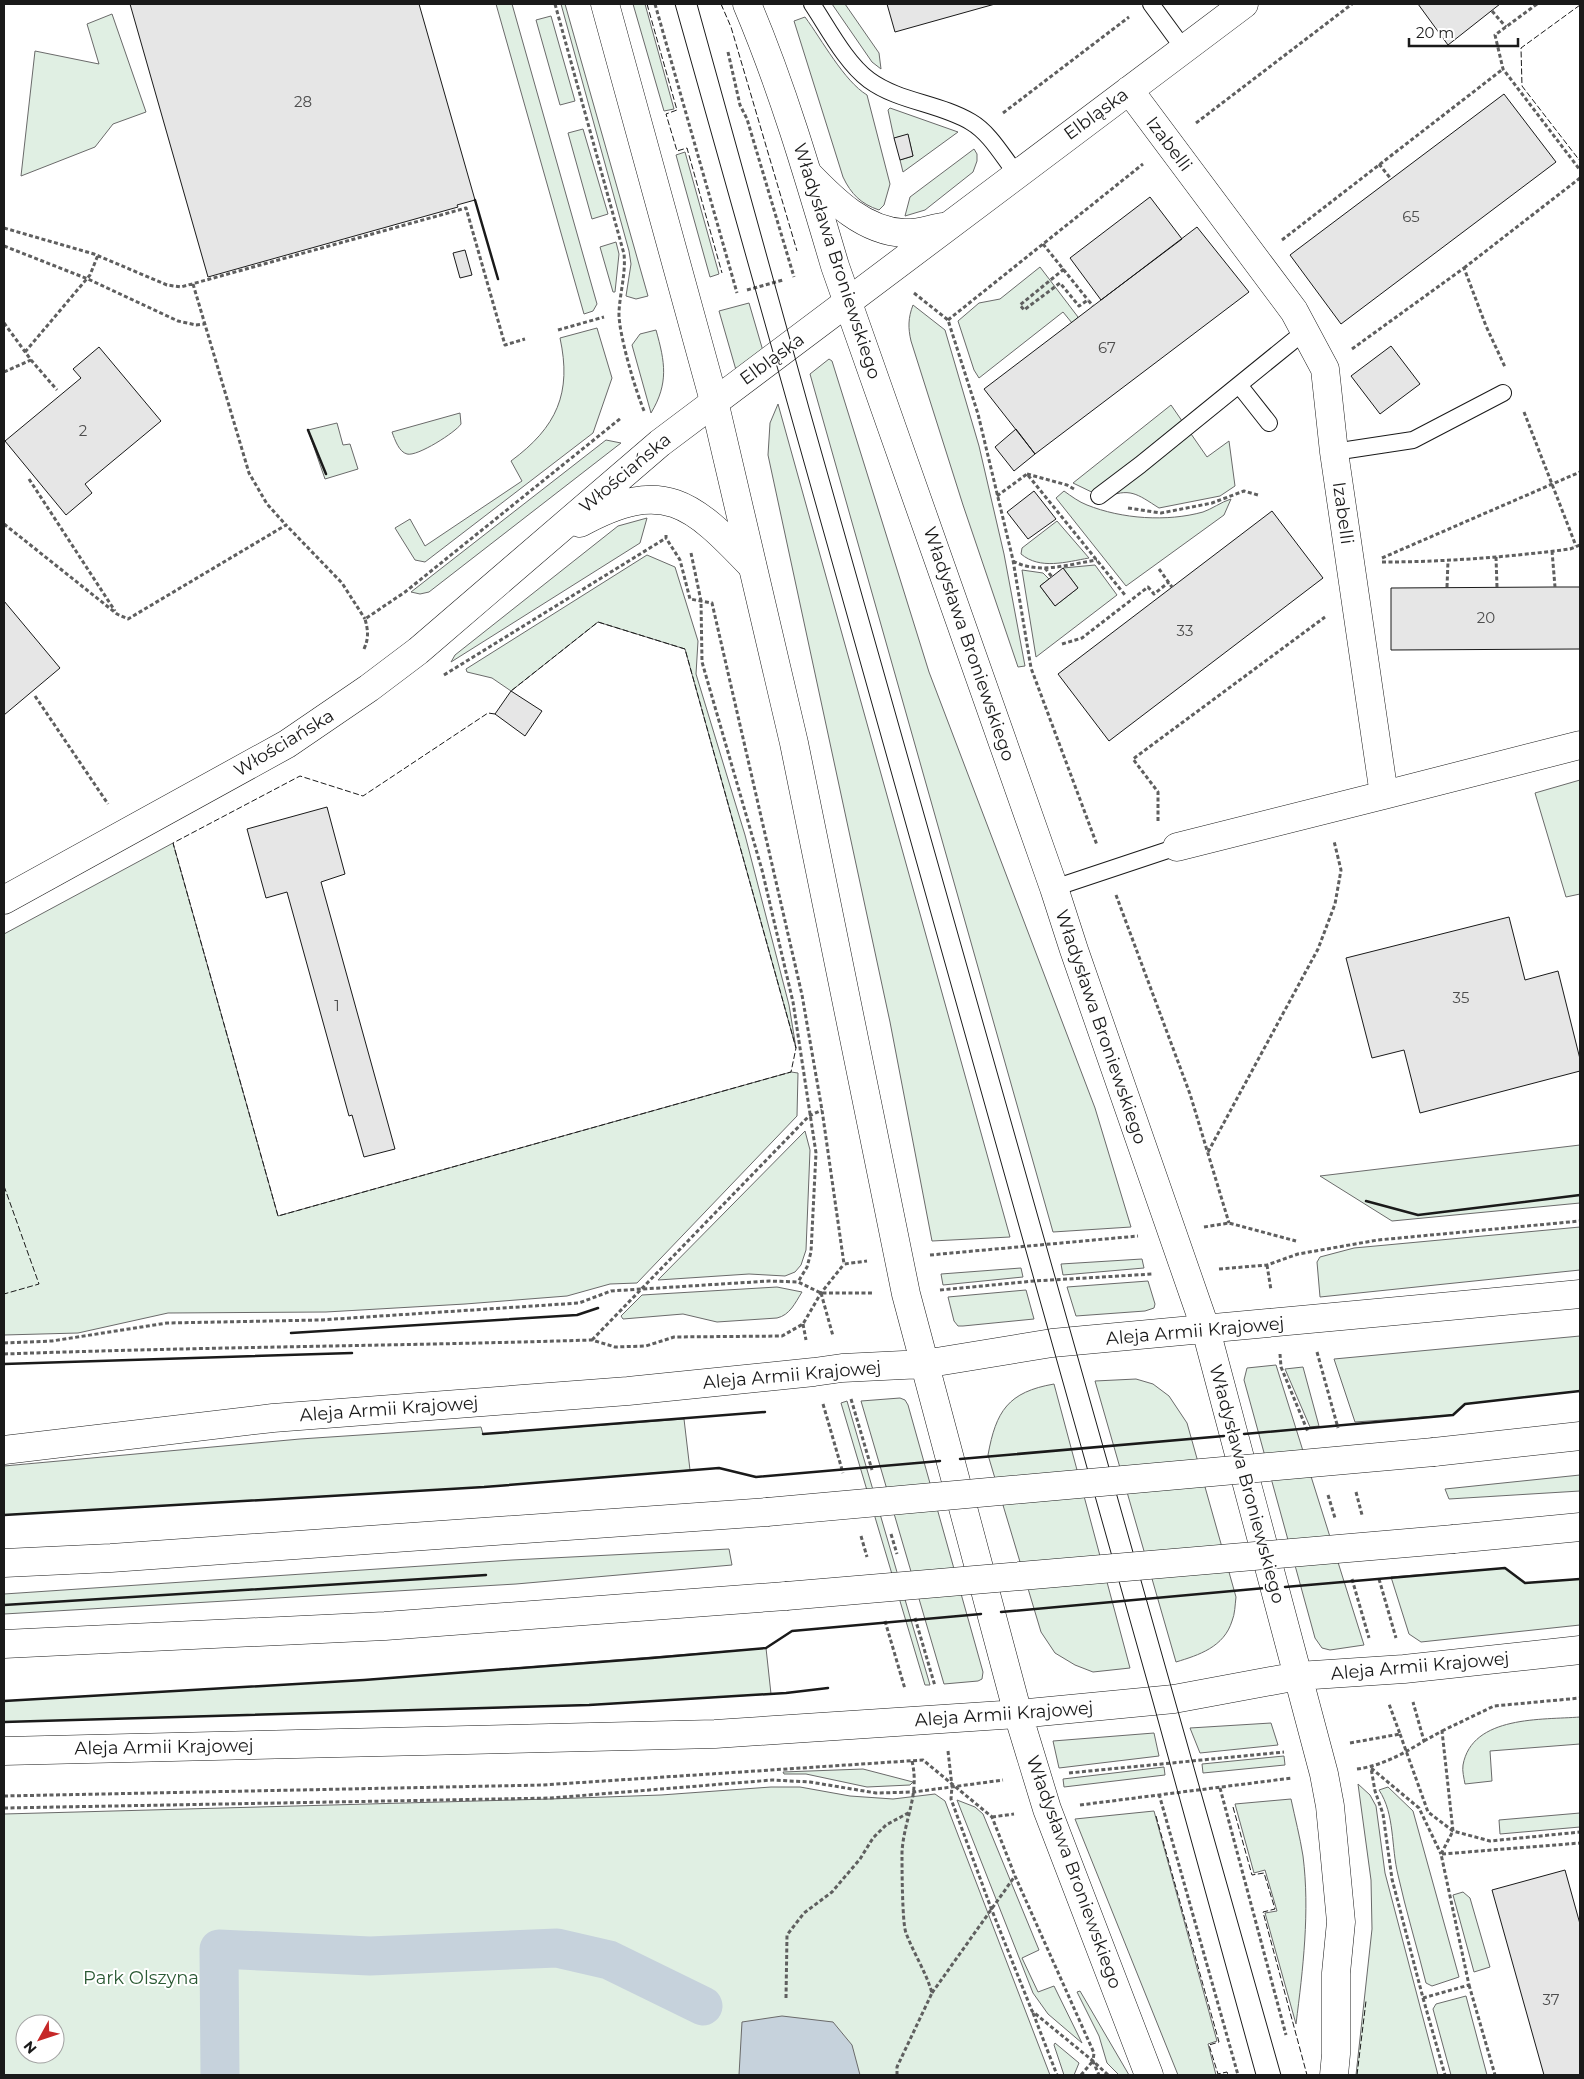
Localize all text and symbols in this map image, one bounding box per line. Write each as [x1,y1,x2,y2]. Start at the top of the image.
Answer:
scale bar [1409,15,1518,47]
text: 20 m [1416,23,1454,42]
street label: Elbląska [1059,83,1133,145]
house number: 28 [294,92,312,111]
street label: Izabelli [1141,112,1197,176]
street label: Władysława Broniewskiego [788,140,886,382]
house number: 65 [1402,207,1420,226]
street label: Elbląska [735,328,809,390]
house number: 67 [1098,338,1116,357]
house number: 2 [79,421,87,440]
street label: Włościańska [575,428,675,518]
street label: Izabelli [1328,480,1358,546]
street label: Władysława Broniewskiego [918,524,1020,764]
house number: 20 [1477,608,1495,627]
house number: 33 [1177,621,1193,640]
street label: Włościańska [230,705,338,781]
street label: Władysława Broniewskiego [1050,907,1152,1147]
house number: 35 [1453,988,1469,1007]
house number: 1 [334,996,340,1015]
street label: Aleja Armii Krajowej [1105,1312,1285,1350]
street label: Aleja Armii Krajowej [702,1356,882,1394]
street label: Władysława Broniewskiego [1204,1362,1290,1606]
street label: Aleja Armii Krajowej [299,1392,479,1426]
street label: Aleja Armii Krajowej [1330,1647,1510,1685]
street label: Aleja Armii Krajowej [914,1697,1094,1731]
street label: Aleja Armii Krajowej [74,1734,254,1760]
street label: Władysława Broniewskiego [1021,1752,1127,1992]
park label: Park Olszyna [83,1967,199,1989]
house number: 37 [1542,1990,1560,2009]
north arrow [15,2014,65,2064]
text: N [20,2037,41,2057]

